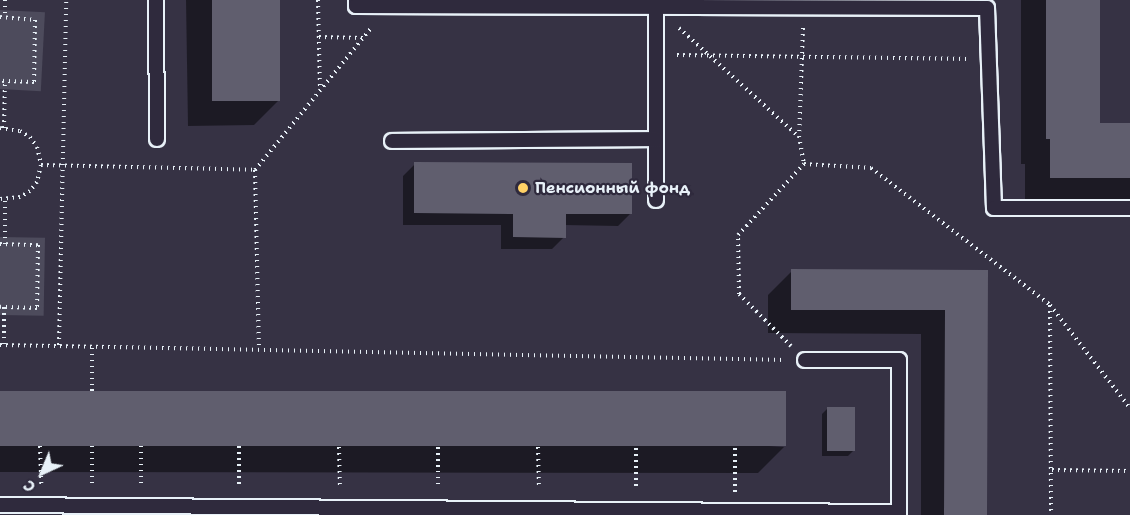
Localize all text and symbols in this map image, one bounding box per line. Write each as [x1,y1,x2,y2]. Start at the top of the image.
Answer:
place label: Пенсионный фонд [535,178,690,198]
marker: Пенсионный фонд [516,181,530,195]
north arrow [12,443,72,503]
text: С [18,475,40,497]

